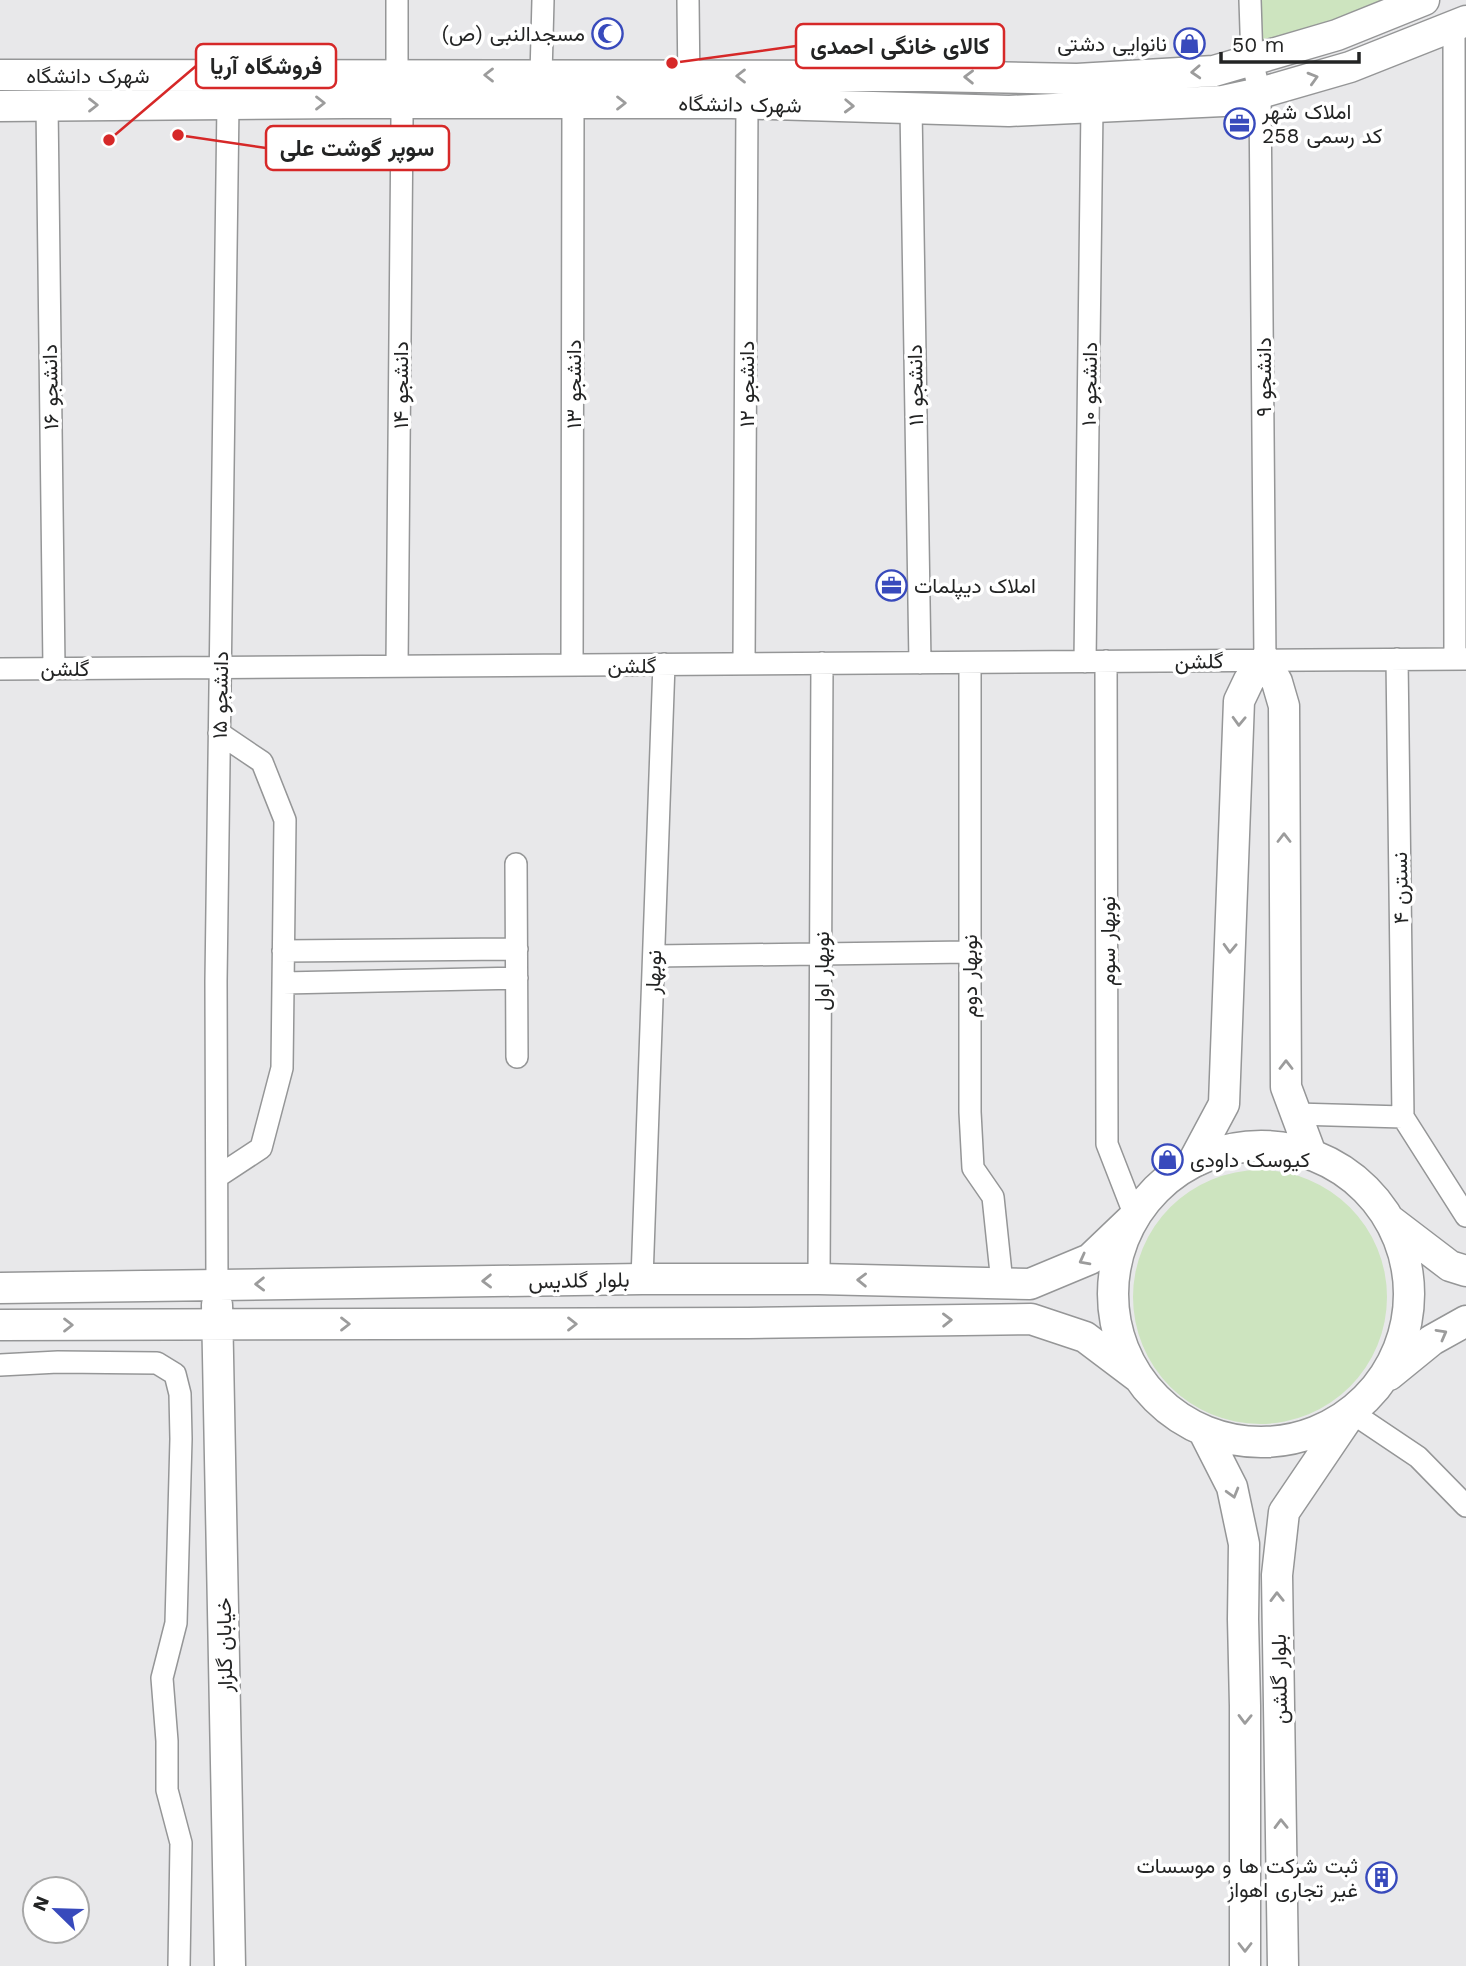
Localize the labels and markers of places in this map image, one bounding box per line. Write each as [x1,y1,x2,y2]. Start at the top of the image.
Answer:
mosque icon: مسجدالنبی (ص) [591,16,625,50]
place label: مسجدالنبی (ص) [442,21,585,46]
callout: کالای خانگی احمدی [796,24,1004,68]
shop icon: نانوایی دشتی [1173,26,1207,60]
place label: نانوایی دشتی [1057,31,1167,57]
callout: فروشگاه آریا [196,44,336,88]
place label: املاک شهر کد رسمی 258 [1261,99,1382,149]
office icon: املاک شهر کد رسمی 258 [1222,106,1256,140]
callout: سوپر گوشت علی [266,126,449,170]
office icon: املاک دیپلمات [874,568,908,602]
place label: املاک دیپلمات [914,573,1036,600]
shop icon: کیوسک داودی [1150,1142,1184,1176]
place label: کیوسک داودی [1190,1147,1310,1173]
place label: ثبت شرکت ها و موسسات غیر تجاری اهواز [1136,1853,1358,1903]
building icon: ثبت شرکت ها و موسسات غیر تجاری اهواز [1364,1860,1398,1894]

